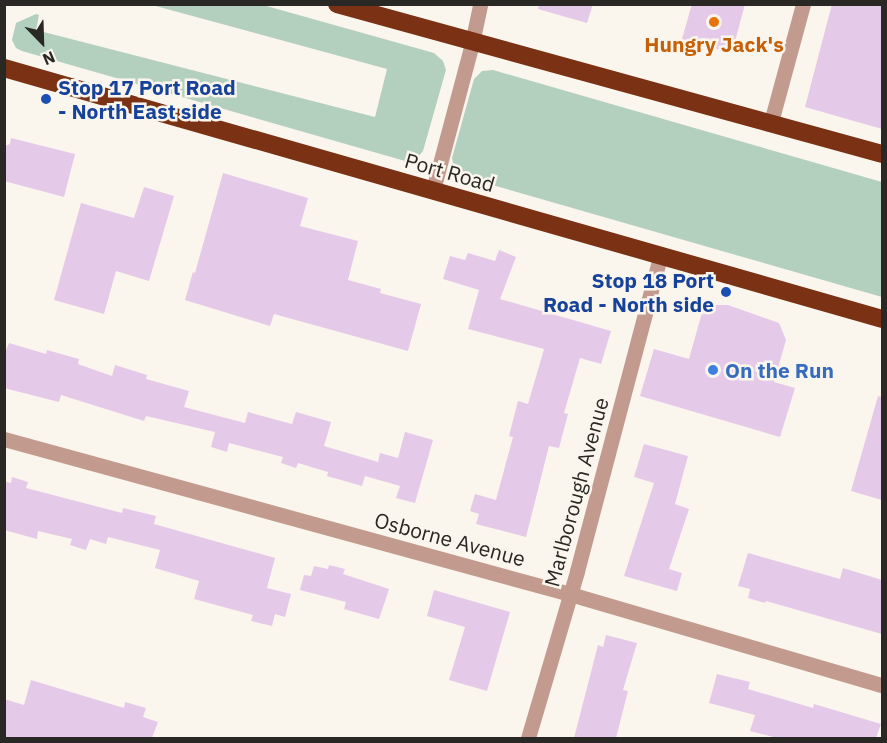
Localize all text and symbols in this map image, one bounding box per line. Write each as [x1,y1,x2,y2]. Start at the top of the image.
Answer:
north arrow [12,12,72,72]
marker: Hungry Jack's [707,15,721,29]
place label: Hungry Jack's [644,31,784,57]
text: N [40,47,58,70]
place label: Stop 17 Port Road - North East side [58,74,236,124]
marker: Stop 17 Port Road - North East side [39,92,53,106]
street label: Port Road [402,147,498,197]
place label: Stop 18 Port Road - North side [543,267,714,317]
marker: Stop 18 Port Road - North side [719,285,733,299]
place label: On the Run [725,357,834,383]
marker: On the Run [706,363,720,377]
street label: Marlborough Avenue [539,395,613,589]
street label: Osborne Avenue [372,507,528,571]

